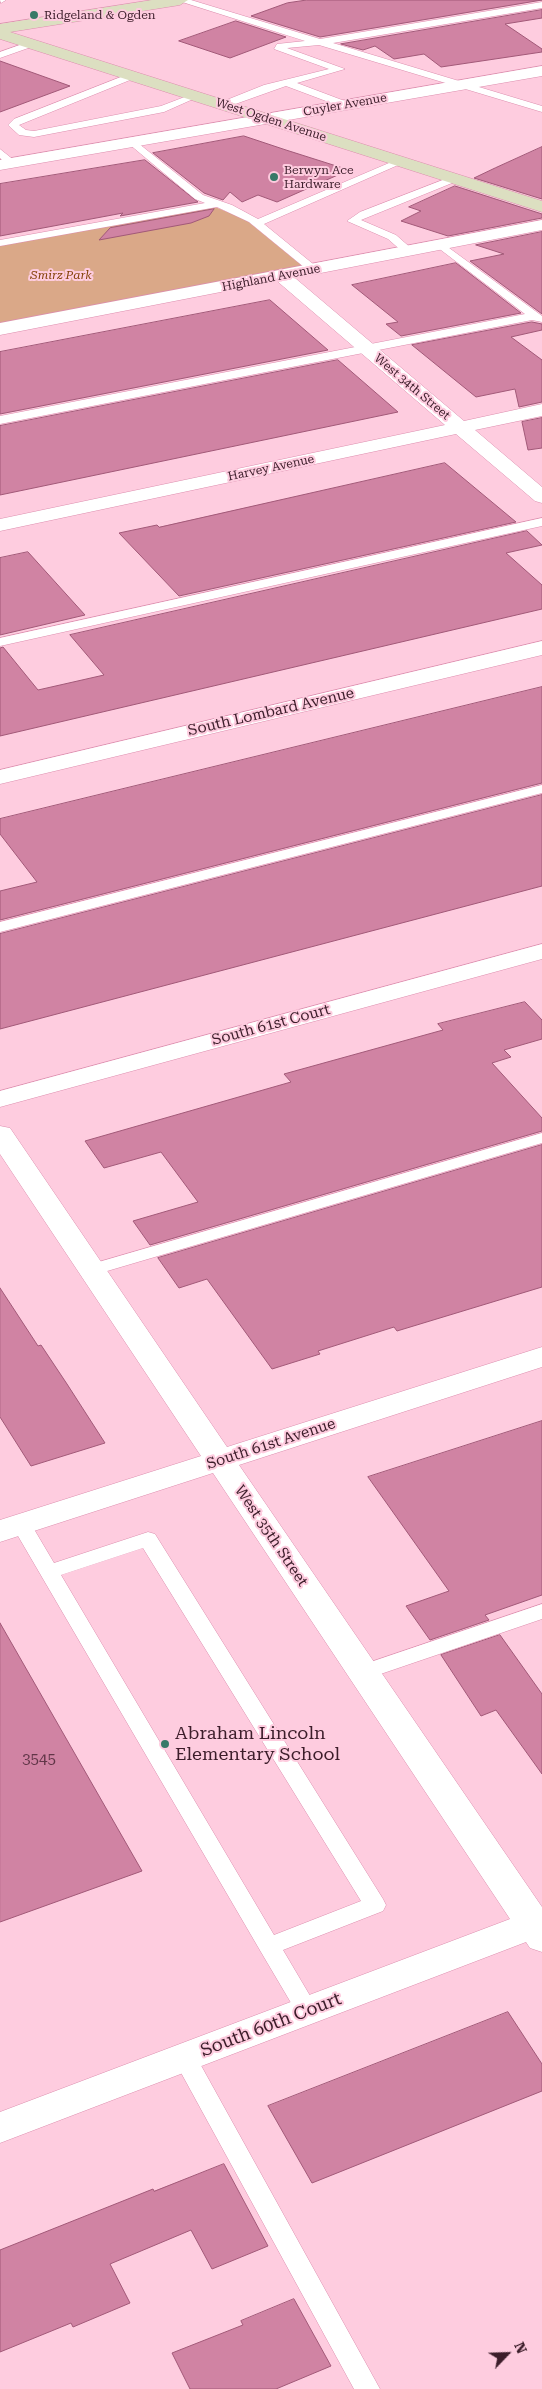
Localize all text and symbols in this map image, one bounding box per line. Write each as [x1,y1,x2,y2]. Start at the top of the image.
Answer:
place label: Ridgeland & Ogden [44,8,156,22]
marker: Ridgeland & Ogden [28,9,40,21]
street label: Cuyler Avenue [302,91,388,119]
street label: West Ogden Avenue [214,95,328,145]
place label: Berwyn Ace Hardware [284,163,354,191]
marker: Berwyn Ace Hardware [268,171,280,183]
street label: Highland Avenue [221,261,321,295]
park label: Smirz Park [30,268,92,282]
street label: West 34th Street [371,351,453,423]
street label: Harvey Avenue [227,452,315,484]
street label: South Lombard Avenue [186,684,356,740]
street label: South 61st Court [210,1001,332,1049]
street label: South 61st Avenue [204,1415,338,1473]
street label: West 35th Street [230,1482,312,1590]
place label: Abraham Lincoln Elementary School [175,1723,340,1766]
marker: Abraham Lincoln Elementary School [159,1738,171,1750]
house number: 3545 [22,1751,56,1769]
street label: South 60th Court [197,1988,345,2062]
north arrow [482,2329,532,2379]
text: N [511,2340,530,2356]

